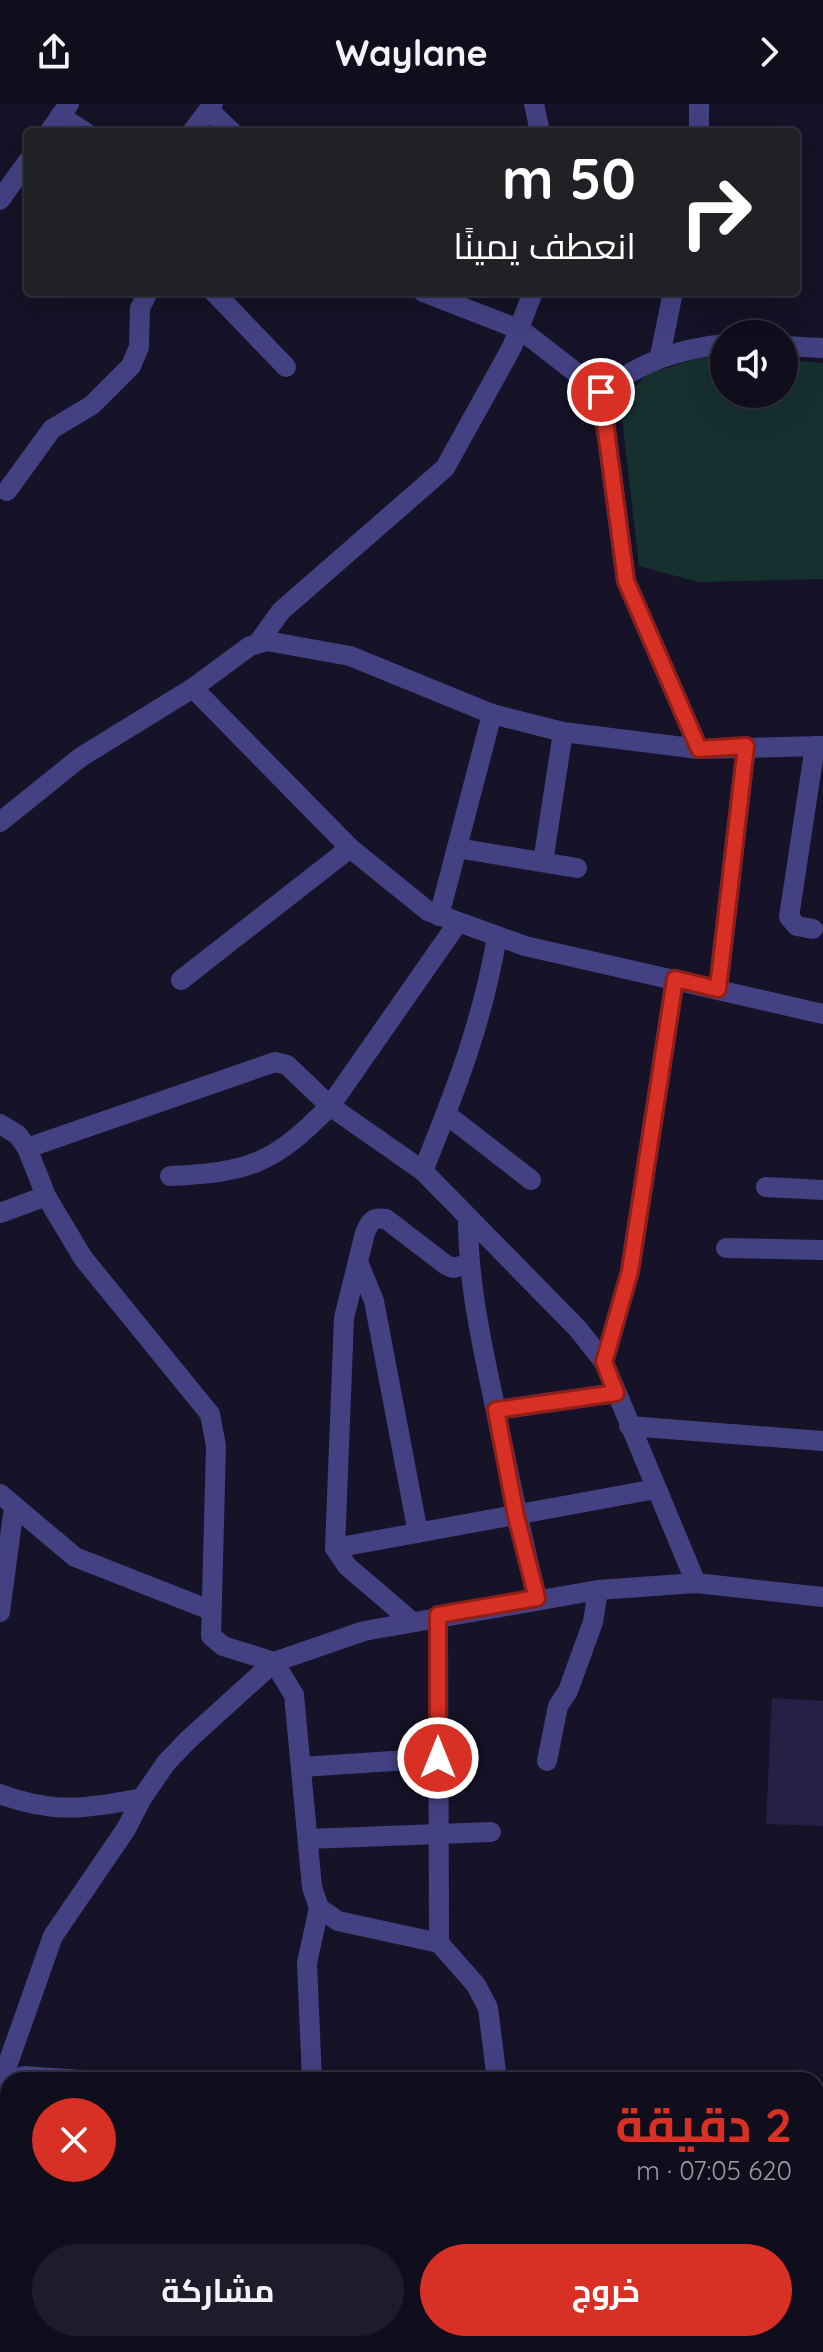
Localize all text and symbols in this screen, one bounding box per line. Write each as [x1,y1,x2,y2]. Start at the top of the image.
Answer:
icon: share [32,30,76,74]
text: Waylane [335,30,488,75]
icon: forward [747,30,791,74]
text: 50 m [502,143,636,213]
icon: right [664,160,768,264]
text: انعطف يمينًا [453,223,636,268]
map controls [710,320,798,408]
button: sound [710,320,798,408]
pin [567,358,635,426]
icon: arrive [579,370,623,414]
position arrow [396,1716,480,1800]
text: 2 دقيقة [616,2094,792,2154]
button: close [32,2098,116,2182]
text: 620 m · 07:05 [636,2154,792,2187]
button: مشاركة [32,2244,404,2336]
button: خروج [420,2244,792,2336]

